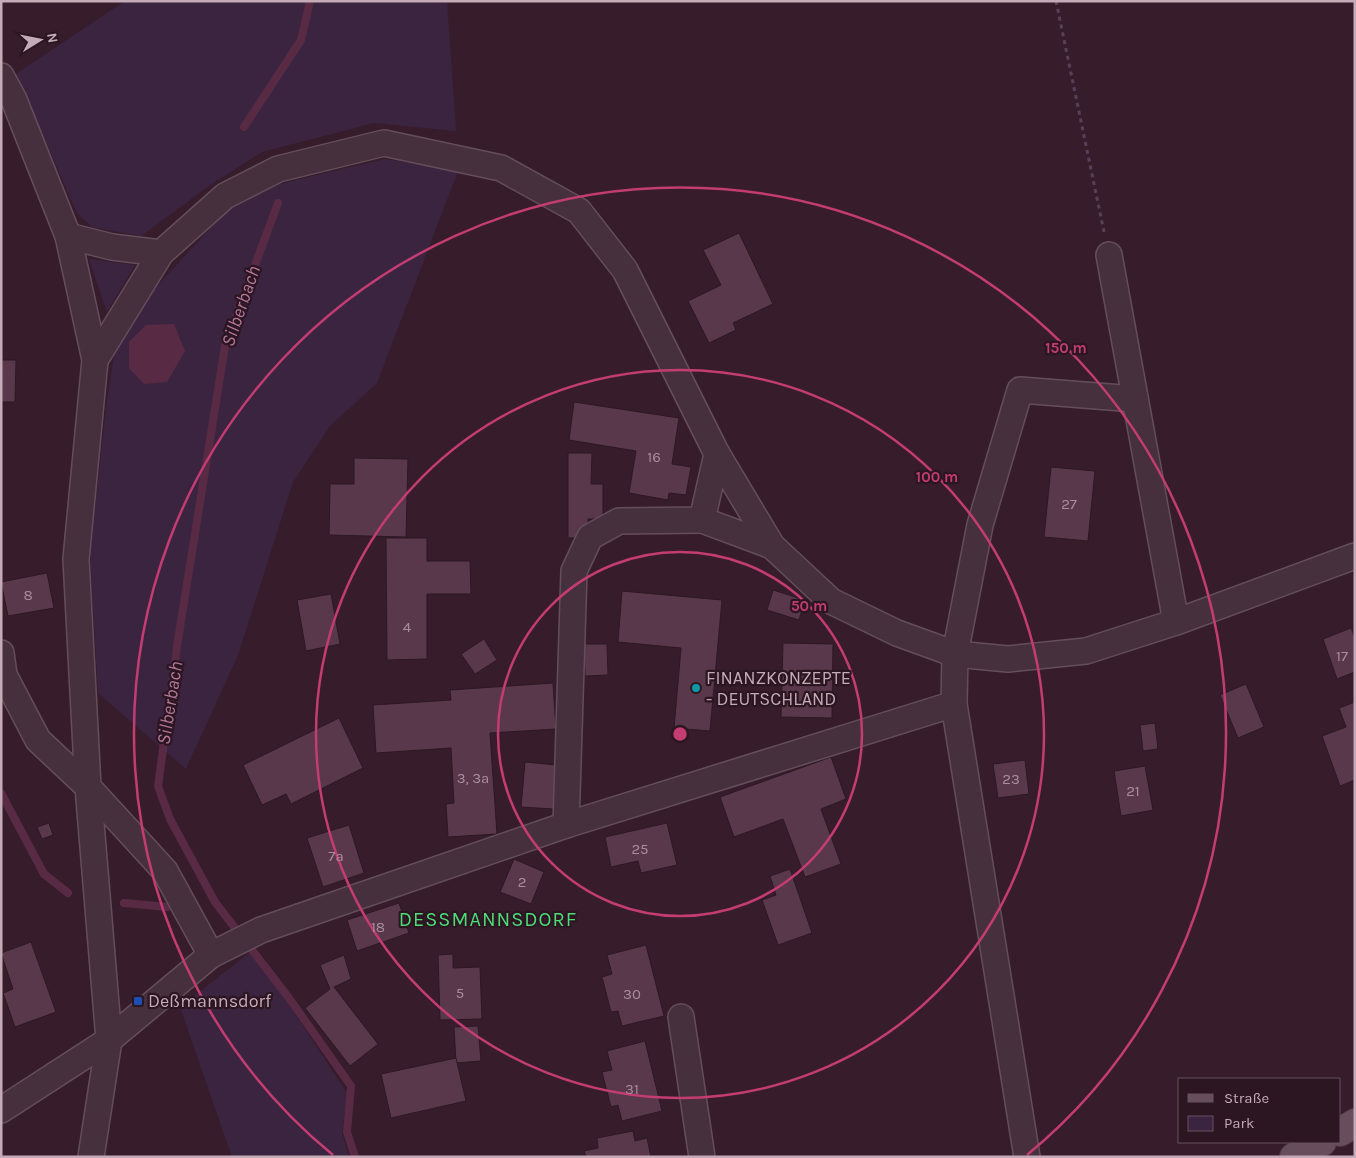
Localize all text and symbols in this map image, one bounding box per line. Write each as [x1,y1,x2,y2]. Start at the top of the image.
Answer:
north arrow [15,15,65,65]
text: N [43,31,62,44]
water label: Silberbach [217,263,265,349]
text: 150 m [1045,339,1087,357]
house number: 16 [647,448,661,466]
text: 100 m [916,468,958,486]
house number: 27 [1061,495,1077,513]
house number: 8 [23,586,33,604]
text: 50 m [791,597,827,615]
house number: 4 [403,618,412,636]
house number: 17 [1336,647,1348,665]
water label: Silberbach [153,660,187,746]
place label: FINANZKONZEPTE - DEUTSCHLAND [706,667,851,710]
marker: FINANZKONZEPTE - DEUTSCHLAND [690,682,702,694]
centre of rings [671,725,689,743]
house number: 3, 3a [457,769,489,787]
house number: 23 [1002,770,1020,788]
house number: 21 [1126,782,1140,800]
house number: 25 [631,840,649,858]
house number: 7a [328,847,344,865]
house number: 2 [518,873,526,891]
district label: DESSMANNSDORF [399,908,577,931]
house number: 18 [371,918,385,936]
house number: 5 [456,984,464,1002]
house number: 30 [623,985,641,1003]
place label: Deßmannsdorf [148,990,272,1012]
marker: Deßmannsdorf [132,995,144,1007]
legend [1178,1078,1341,1143]
house number: 31 [625,1080,639,1098]
text: Straße [1224,1089,1269,1107]
text: Park [1224,1114,1254,1132]

